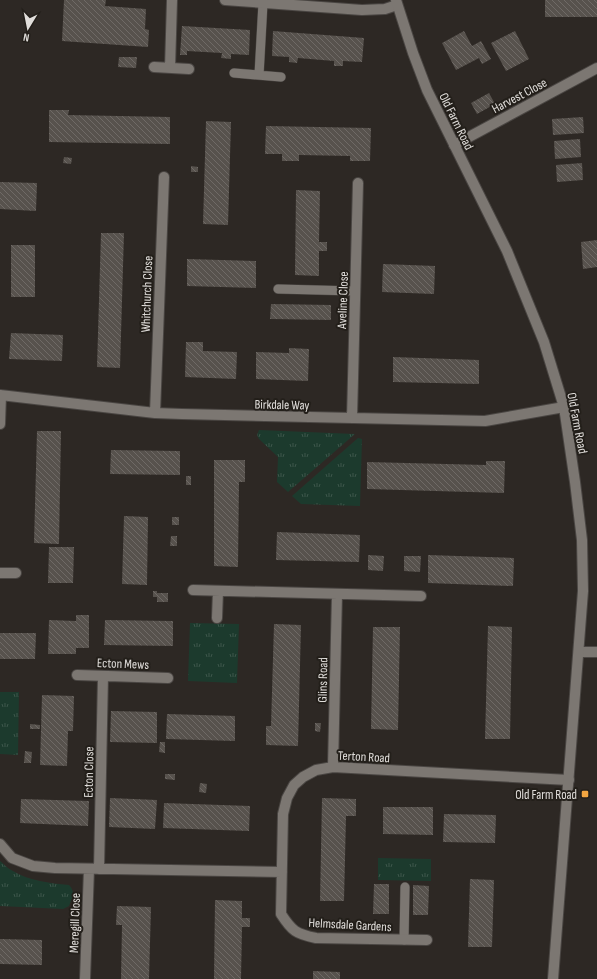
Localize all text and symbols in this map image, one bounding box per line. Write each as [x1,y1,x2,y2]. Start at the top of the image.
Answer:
north arrow [8,8,48,48]
text: N [22,30,30,44]
street label: Harvest Close [489,75,550,117]
street label: Old Farm Road [435,90,477,153]
street label: Whitchurch Close [138,255,156,333]
street label: Aveline Close [334,271,352,330]
street label: Old Farm Road [563,391,591,455]
street label: Birkdale Way [254,397,310,413]
street label: Ecton Mews [97,655,150,673]
street label: Glins Road [315,657,331,703]
street label: Ecton Close [81,746,97,798]
street label: Terton Road [338,748,390,766]
place label: Old Farm Road [515,787,577,803]
marker: Old Farm Road [580,789,590,799]
street label: Meregill Close [66,893,84,953]
street label: Helmsdale Gardens [308,915,392,935]

